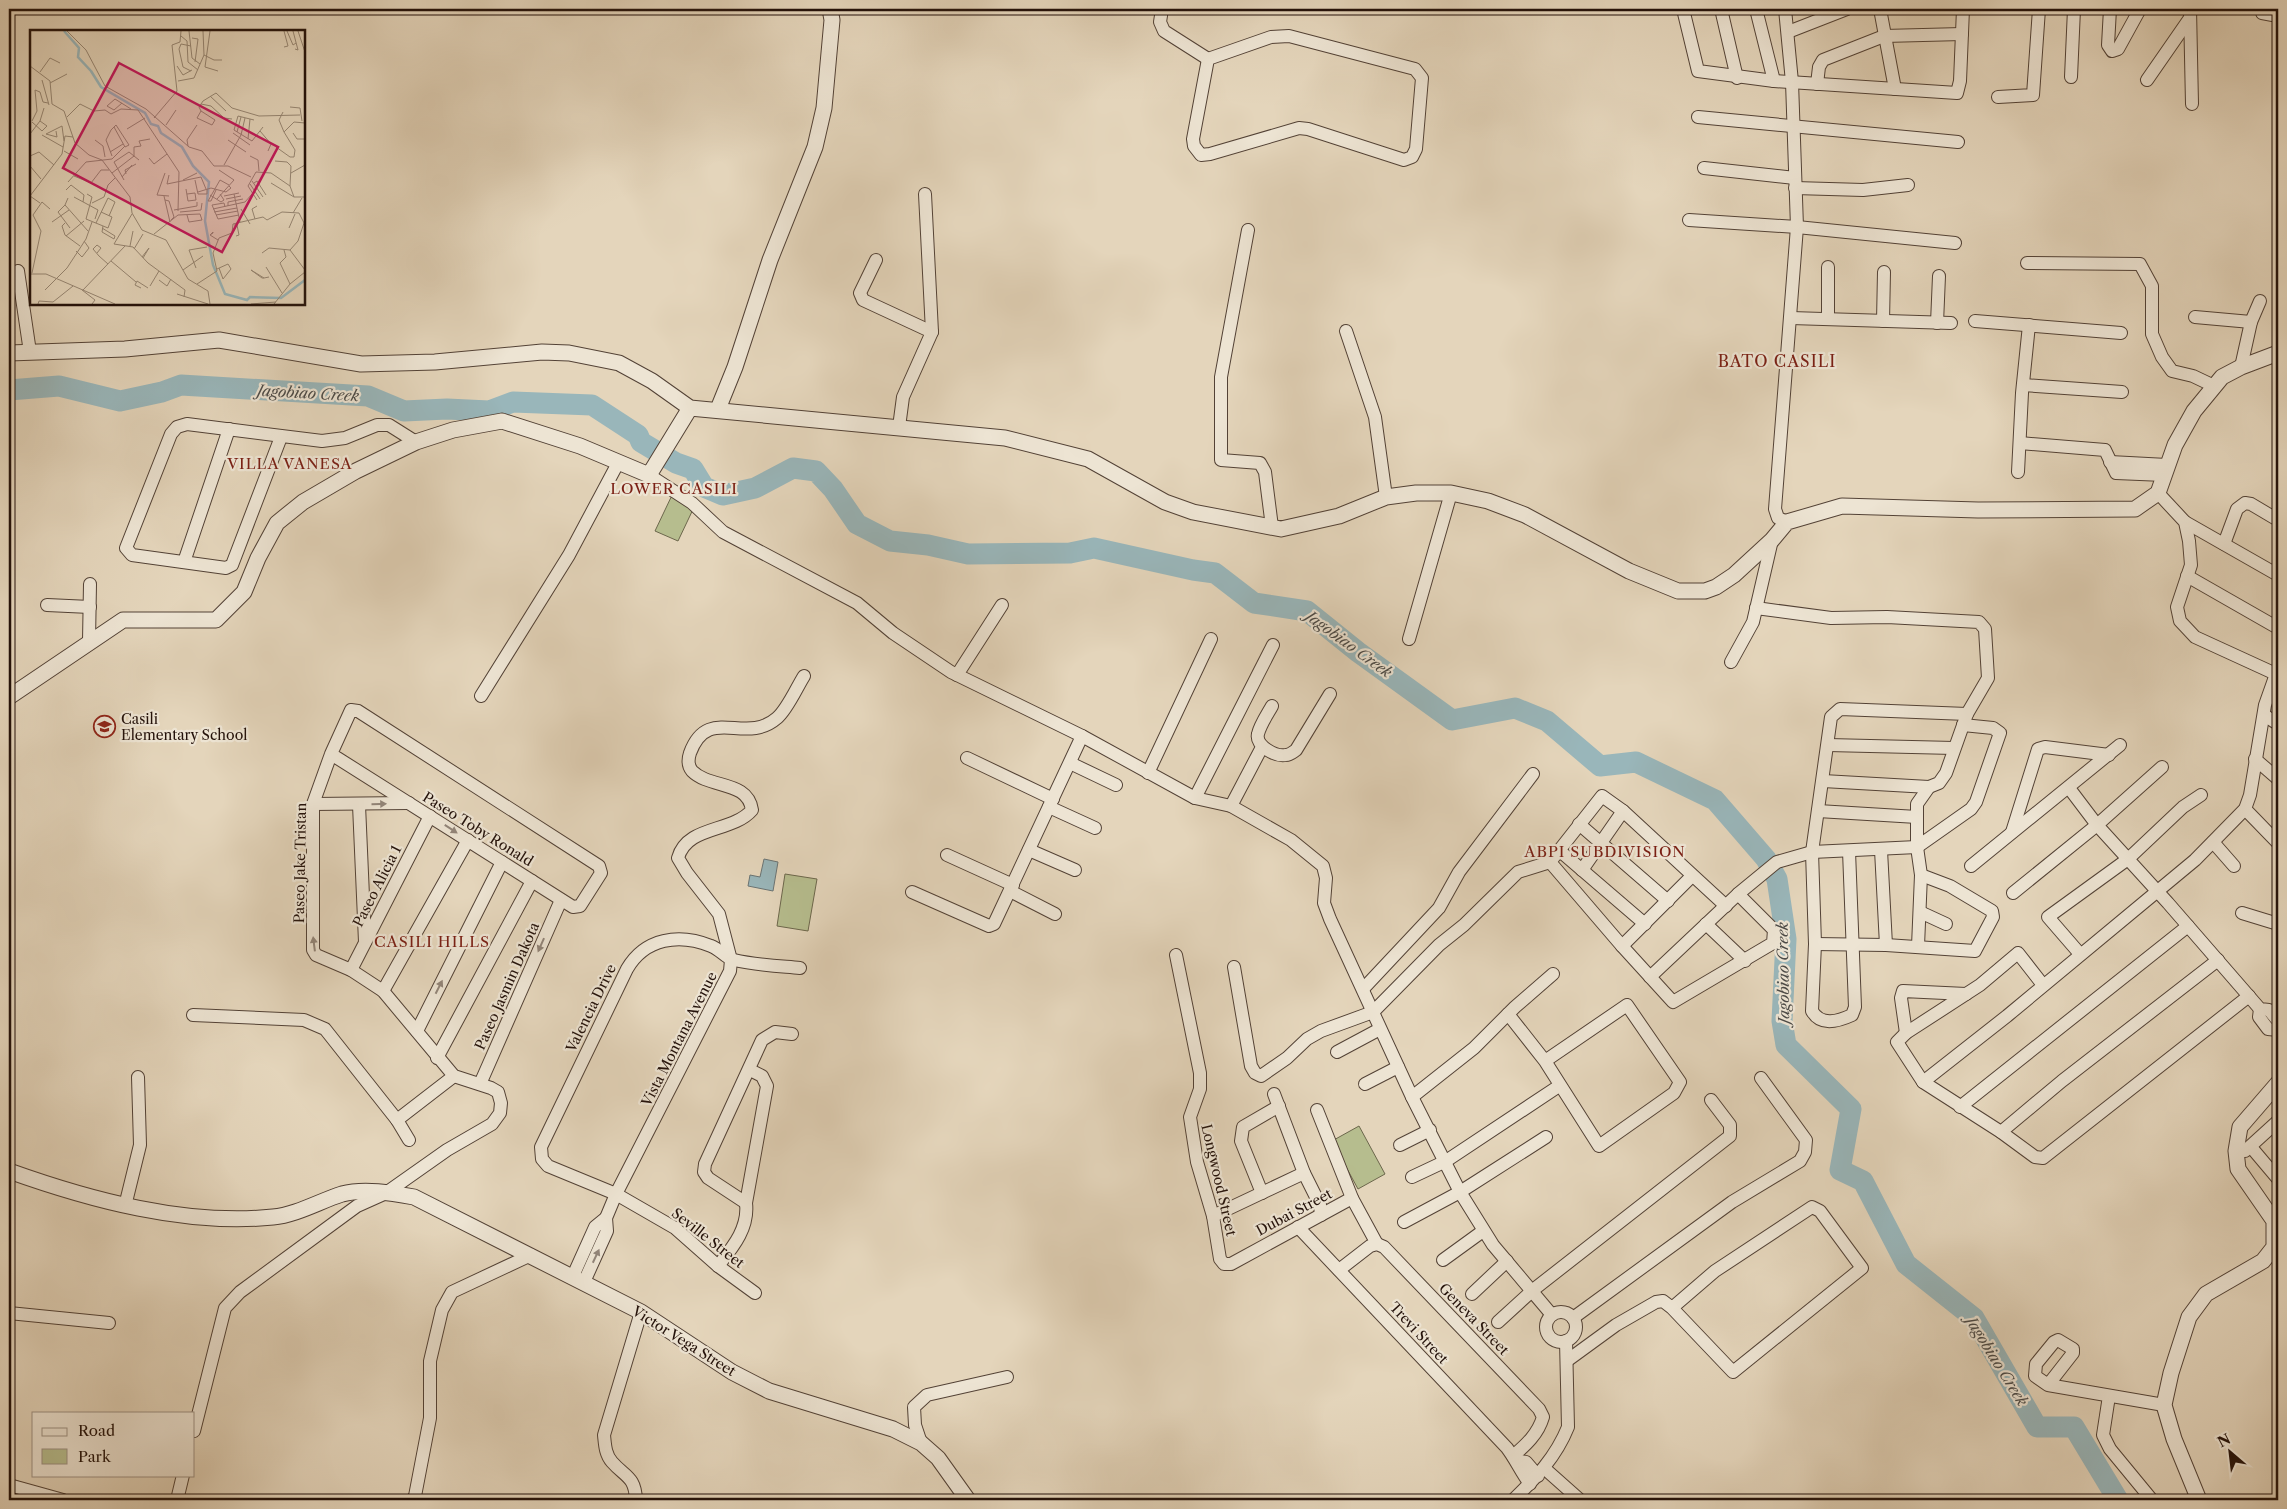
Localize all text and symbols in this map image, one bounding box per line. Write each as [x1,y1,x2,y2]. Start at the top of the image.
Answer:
inset map [30,30,305,305]
district label: BATO CASILI [1718,351,1836,371]
water label: Jagobiao Creek [253,381,360,405]
district label: VILLA VANESA [226,454,353,473]
district label: LOWER CASILI [610,479,738,498]
water label: Jagobiao Creek [1299,604,1396,682]
place label: Casili Elementary School [121,710,247,744]
school or university icon: Casili Elementary School [93,715,117,739]
street label: Paseo Toby Ronald [419,788,537,870]
one-way arrow [371,800,387,808]
street label: Paseo Jake Tristan [290,802,310,923]
one-way arrow [444,825,457,834]
street label: Paseo Alicia 1 [349,842,405,930]
district label: ABPI SUBDIVISION [1523,842,1686,861]
street label: Paseo Jasmin Dakota [471,919,544,1053]
water label: Jagobiao Creek [1773,922,1793,1028]
district label: CASILI HILLS [374,932,490,951]
one-way arrow [310,936,318,952]
one-way arrow [537,938,545,952]
street label: Valencia Drive [561,961,620,1056]
street label: Vista Montana Avenue [637,969,721,1110]
one-way arrow [435,980,443,995]
street label: Longwood Street [1197,1122,1241,1238]
street label: Dubai Street [1253,1184,1335,1240]
street label: Seville Street [668,1204,748,1272]
one-way arrow [591,1249,600,1264]
street label: Geneva Street [1435,1279,1513,1359]
street label: Trevi Street [1386,1298,1452,1368]
street label: Victor Vega Street [628,1301,739,1380]
water label: Jagobiao Creek [1960,1309,2032,1409]
legend [32,1412,195,1476]
text: Road [78,1421,115,1440]
north arrow [2204,1426,2254,1476]
text: N [2214,1430,2233,1451]
text: Park [78,1447,112,1466]

